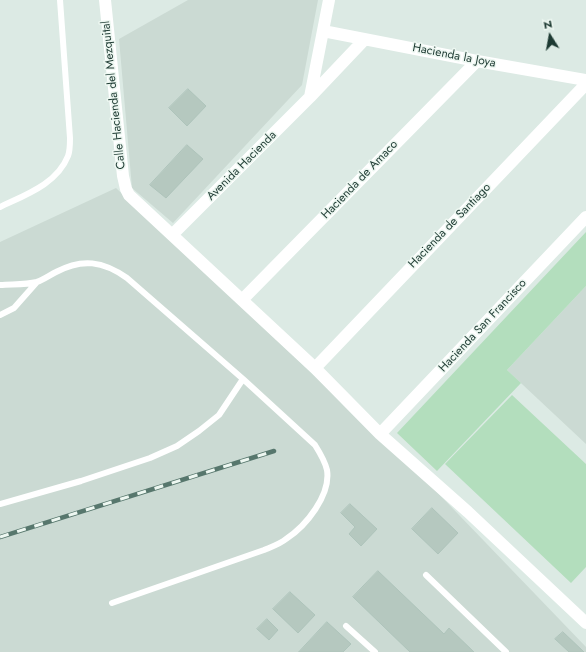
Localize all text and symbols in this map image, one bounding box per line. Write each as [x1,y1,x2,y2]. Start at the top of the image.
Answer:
north arrow [530,16,570,56]
text: N [542,16,554,33]
street label: Calle Hacienda del Mezquital [99,20,129,170]
street label: Hacienda la Joya [411,41,497,71]
street label: Avenida Hacienda [204,128,280,204]
street label: Hacienda de Amaco [319,138,401,222]
street label: Hacienda de Santiago [406,181,494,271]
street label: Hacienda San Francisco [436,276,530,376]

